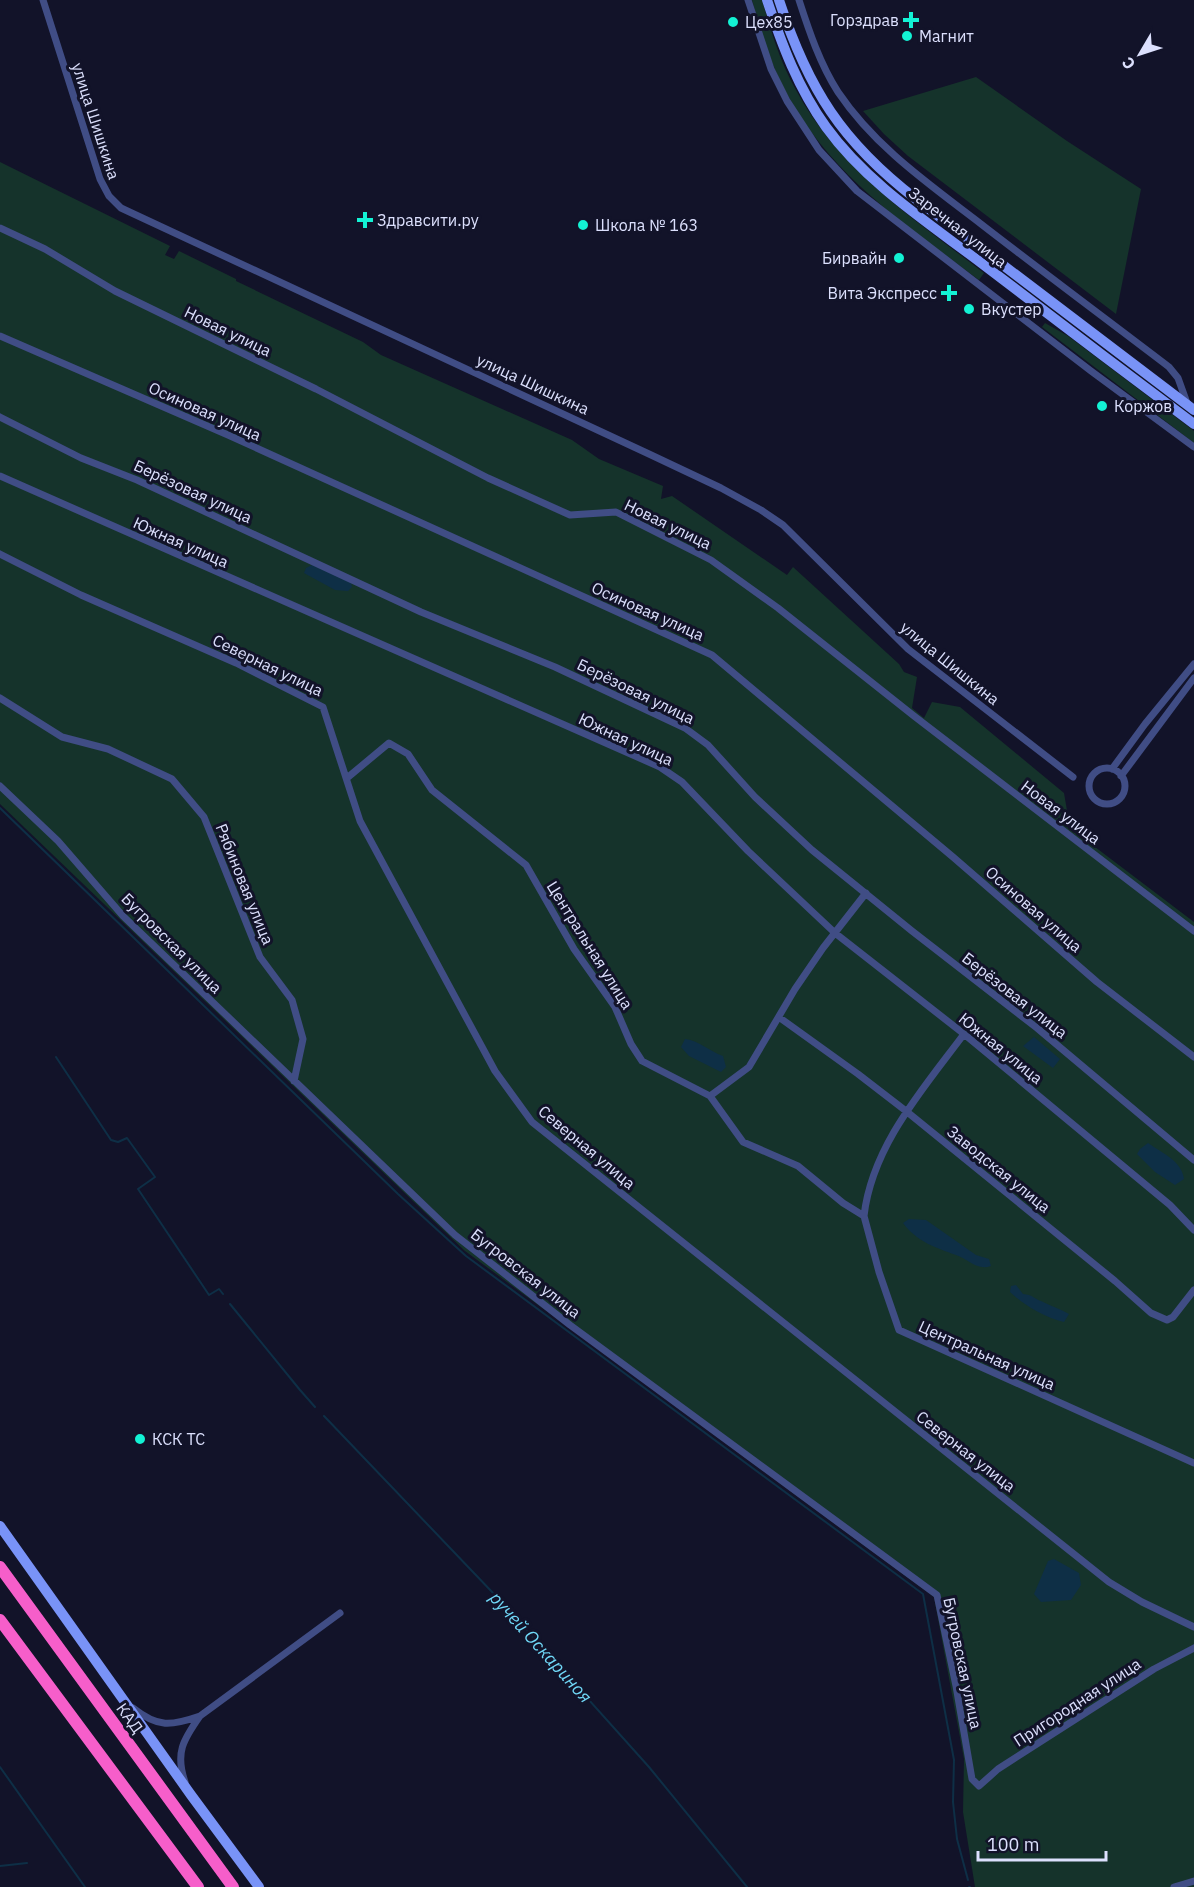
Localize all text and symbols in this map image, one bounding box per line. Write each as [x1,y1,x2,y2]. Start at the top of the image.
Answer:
place label: Горздрав [830,10,899,30]
place label: Цех85 [745,12,793,32]
marker: Горздрав [904,13,918,27]
marker: Цех85 [726,15,740,29]
north arrow [1110,24,1170,84]
place label: Магнит [919,26,974,46]
marker: Магнит [900,29,914,43]
text: С [1117,53,1139,74]
street label: улица Шишкина [68,60,124,182]
street label: Заречная улица [905,182,1012,272]
place label: Здравсити.ру [377,210,479,230]
marker: Здравсити.ру [358,213,372,227]
place label: Школа № 163 [595,215,698,235]
marker: Школа № 163 [576,218,590,232]
place label: Бирвайн [822,248,887,268]
marker: Бирвайн [892,251,906,265]
place label: Вита Экспресс [828,283,937,303]
marker: Вита Экспресс [942,286,956,300]
place label: Вкустер [981,299,1042,319]
street label: Новая улица [181,301,275,361]
marker: Вкустер [962,302,976,316]
street label: улица Шишкина [474,349,593,419]
street label: Осиновая улица [146,377,265,445]
place label: Коржов [1114,396,1172,416]
marker: Коржов [1095,399,1109,413]
street label: Берёзовая улица [131,455,256,527]
street label: Новая улица [621,494,715,554]
street label: Южная улица [130,512,232,572]
street label: Осиновая улица [589,577,708,645]
street label: улица Шишкина [896,617,1004,709]
street label: Северная улица [210,630,327,701]
street label: Берёзовая улица [574,654,698,728]
street label: Южная улица [576,708,677,770]
street label: Новая улица [1017,776,1105,849]
street label: Рябиновая улица [212,820,279,948]
street label: Осиновая улица [982,862,1087,957]
street label: Центральная улица [542,877,638,1013]
street label: Бугровская улица [118,889,227,998]
street label: Берёзовая улица [958,948,1072,1043]
street label: Южная улица [955,1008,1047,1088]
street label: Северная улица [534,1101,640,1194]
street label: Заводская улица [943,1121,1055,1217]
street label: Бугровская улица [467,1224,585,1322]
street label: Центральная улица [916,1316,1059,1394]
street label: Северная улица [912,1406,1020,1496]
place label: КСК ТС [152,1429,205,1449]
marker: КСК ТС [133,1432,147,1446]
water label: ручей Оскариноя [484,1586,597,1708]
street label: Бугровская улица [939,1595,987,1731]
street label: Пригородная улица [1010,1653,1145,1751]
street label: КАД [112,1699,148,1737]
scale bar [978,1824,1106,1862]
text: 100 m [987,1833,1039,1856]

